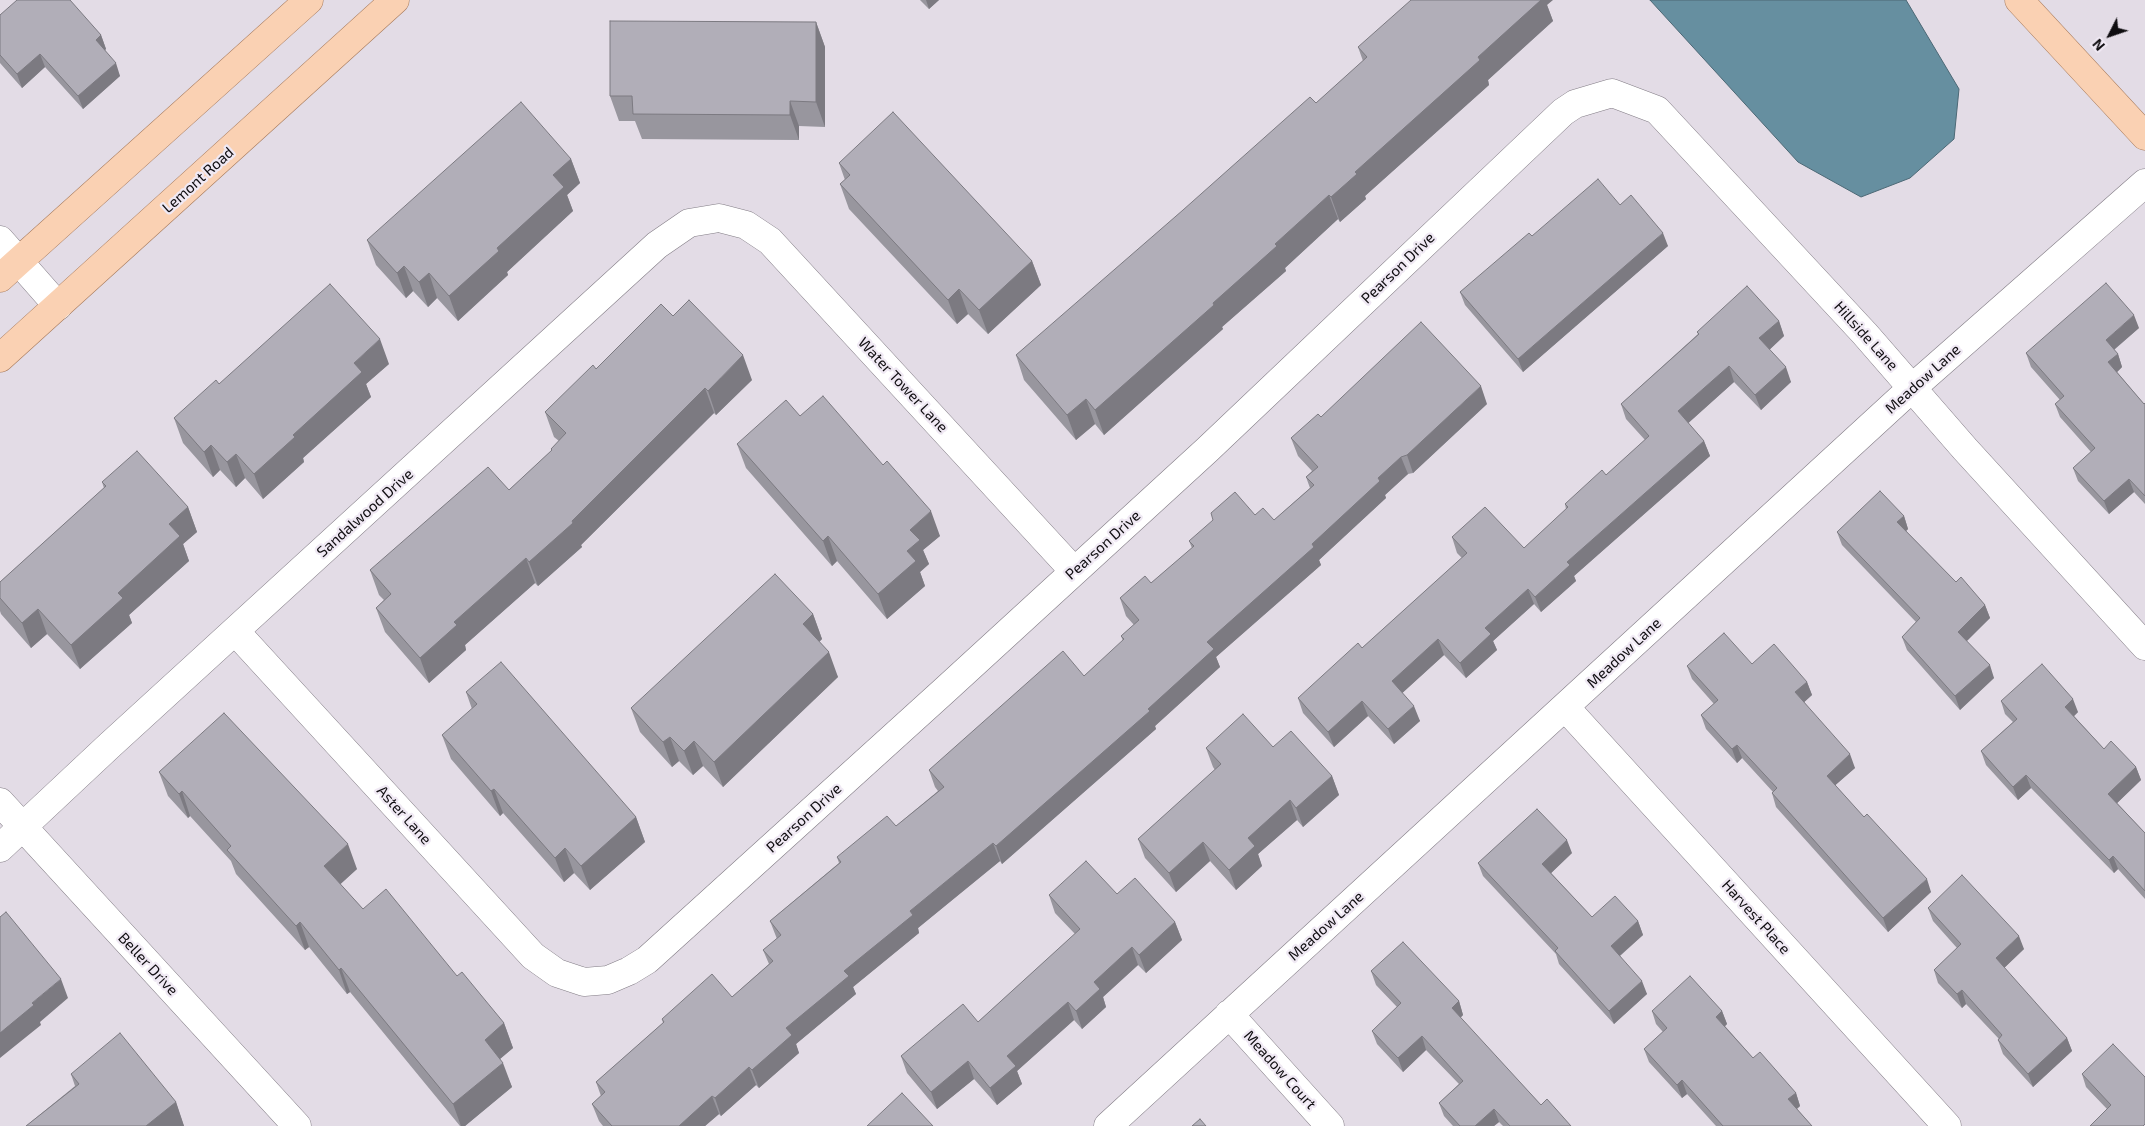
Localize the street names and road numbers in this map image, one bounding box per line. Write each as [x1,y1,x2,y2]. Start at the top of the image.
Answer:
street label: Lemont Road [159,143,237,217]
street label: Pearson Drive [1358,229,1438,307]
street label: Hillside Lane [1830,298,1902,374]
street label: Water Tower Lane [854,334,952,436]
street label: Meadow Lane [1882,341,1964,417]
street label: Sandalwood Drive [313,465,417,561]
street label: Pearson Drive [1062,507,1144,583]
street label: Meadow Lane [1583,614,1665,692]
street label: Pearson Drive [763,780,845,856]
street label: Aster Lane [373,782,435,848]
street label: Harvest Place [1718,876,1794,958]
street label: Meadow Lane [1285,888,1367,964]
street label: Beller Drive [114,929,182,999]
street label: Meadow Court [1240,1027,1320,1113]

